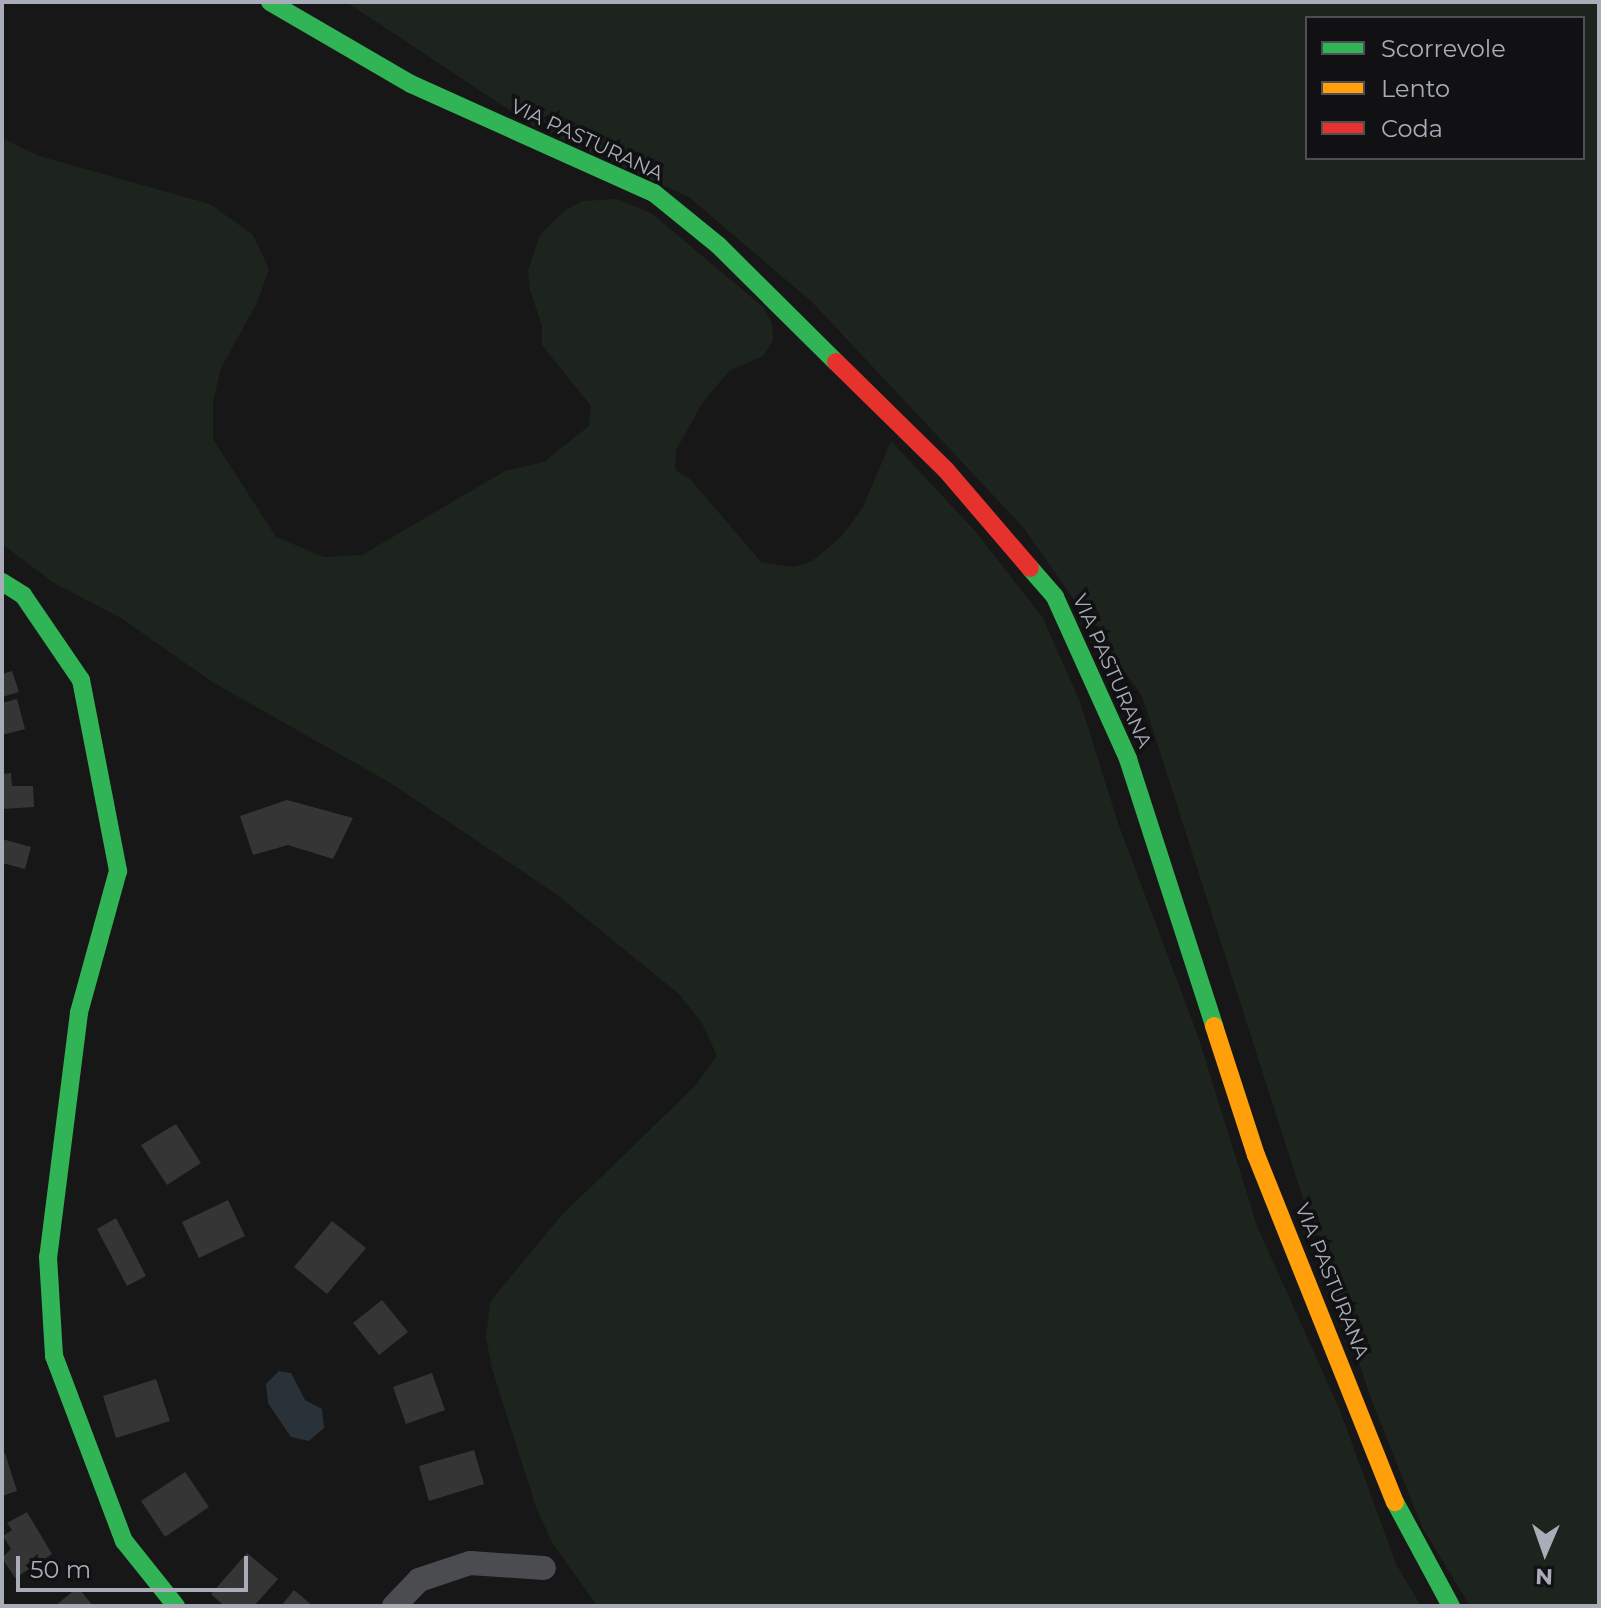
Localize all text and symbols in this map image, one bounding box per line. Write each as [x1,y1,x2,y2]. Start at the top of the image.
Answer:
legend [1305,16,1585,160]
text: Scorrevole [1381,34,1506,63]
text: Lento [1381,74,1450,103]
street label: VIA PASTURANA [507,94,667,186]
text: Coda [1381,114,1443,143]
street label: VIA PASTURANA [1067,590,1157,752]
street label: VIA PASTURANA [1290,1200,1374,1362]
north arrow [1505,1512,1585,1592]
scale bar [20,1540,252,1590]
text: 50 m [30,1555,91,1584]
text: N [1535,1563,1554,1590]

